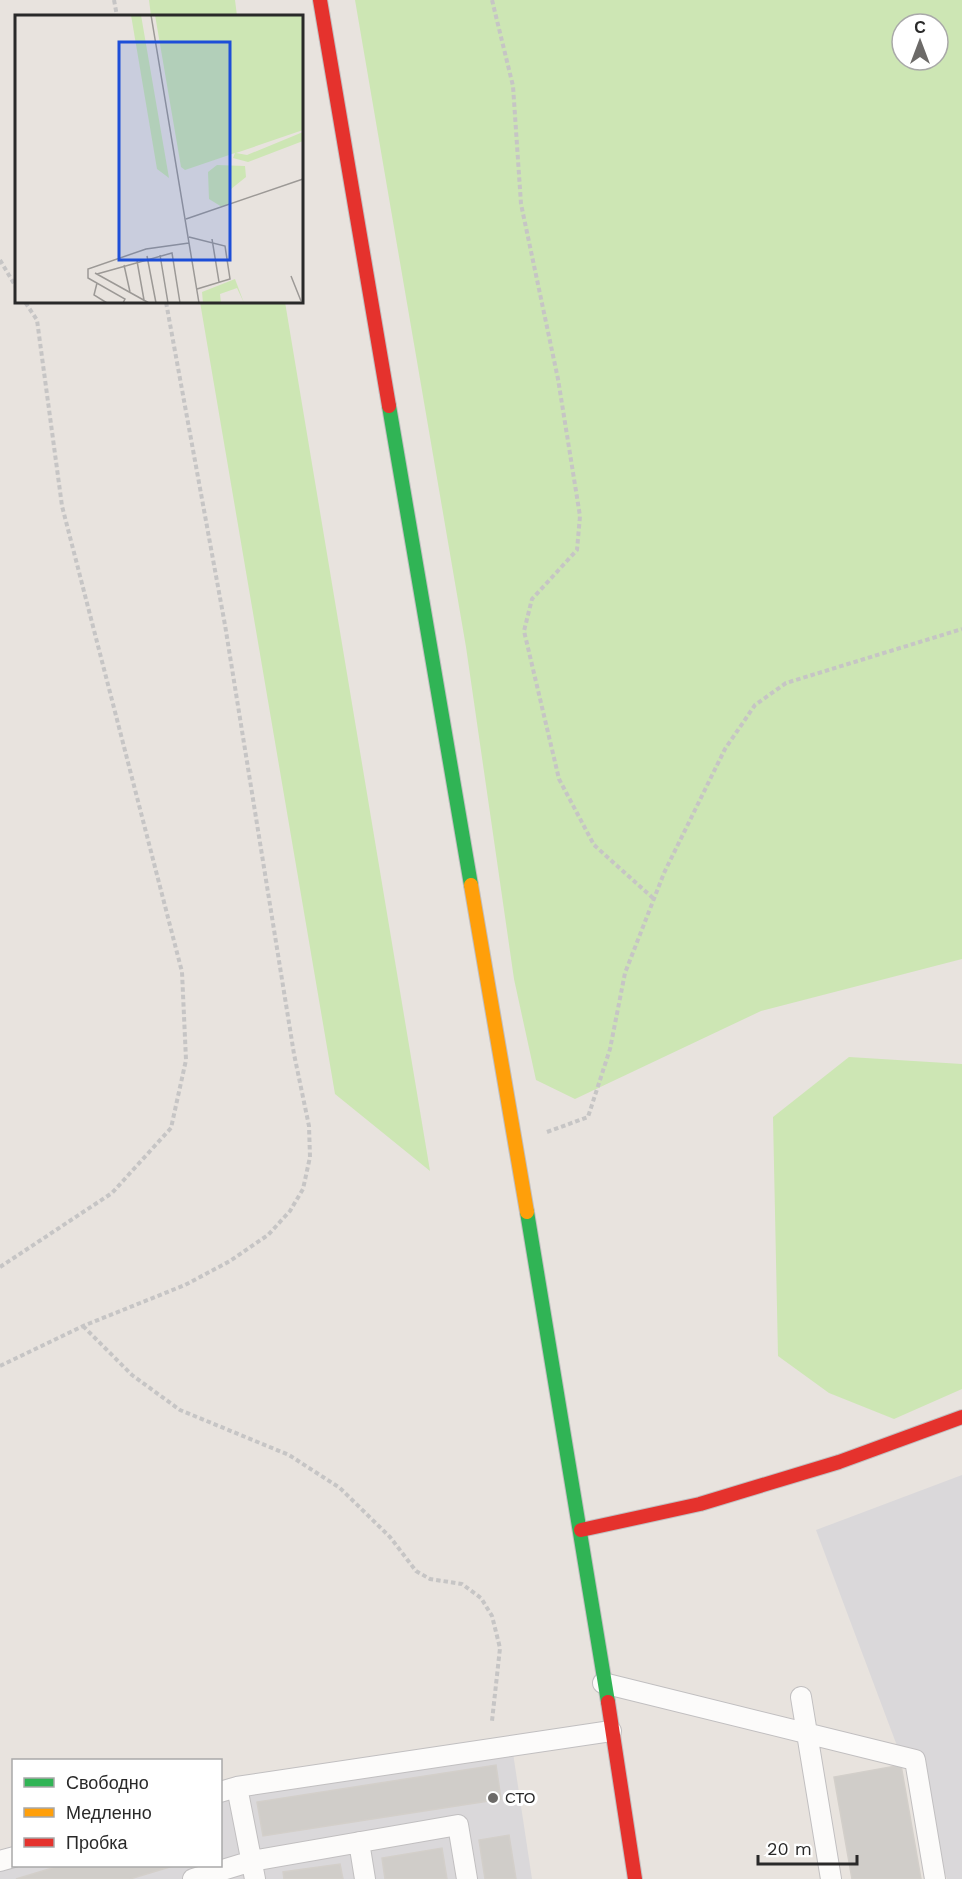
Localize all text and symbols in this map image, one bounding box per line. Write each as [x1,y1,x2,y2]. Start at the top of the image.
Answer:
north arrow [890,12,950,72]
inset map [15,15,303,303]
text: С [914,18,926,37]
legend [12,1759,222,1867]
text: Свободно [66,1772,149,1793]
place label: СТО [505,1789,536,1807]
marker: СТО [486,1791,500,1805]
text: Медленно [66,1802,152,1823]
scale bar [758,1828,857,1866]
text: Пробка [66,1832,129,1853]
text: 20 m [767,1838,812,1859]

